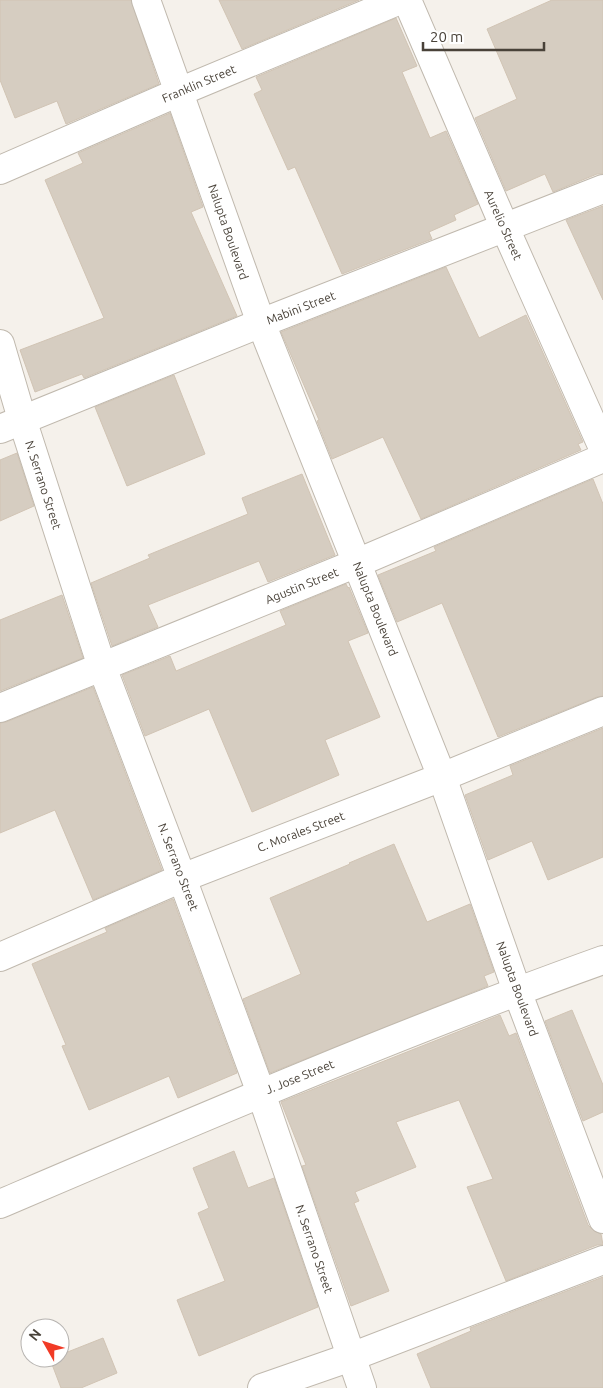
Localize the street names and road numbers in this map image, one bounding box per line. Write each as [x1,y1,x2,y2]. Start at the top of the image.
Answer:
street label: Franklin Street [160,62,238,105]
street label: Nalupta Boulevard [206,182,251,281]
street label: Aurelio Street [482,188,525,262]
street label: Mabini Street [265,288,337,327]
street label: N. Serrano Street [23,439,64,531]
street label: Nalupta Boulevard [351,560,400,658]
street label: Agustin Street [263,565,340,606]
street label: C. Morales Street [255,809,347,854]
street label: N. Serrano Street [156,821,201,913]
street label: Nalupta Boulevard [494,940,541,1038]
street label: J. Jose Street [264,1057,336,1096]
street label: N. Serrano Street [293,1203,336,1295]

